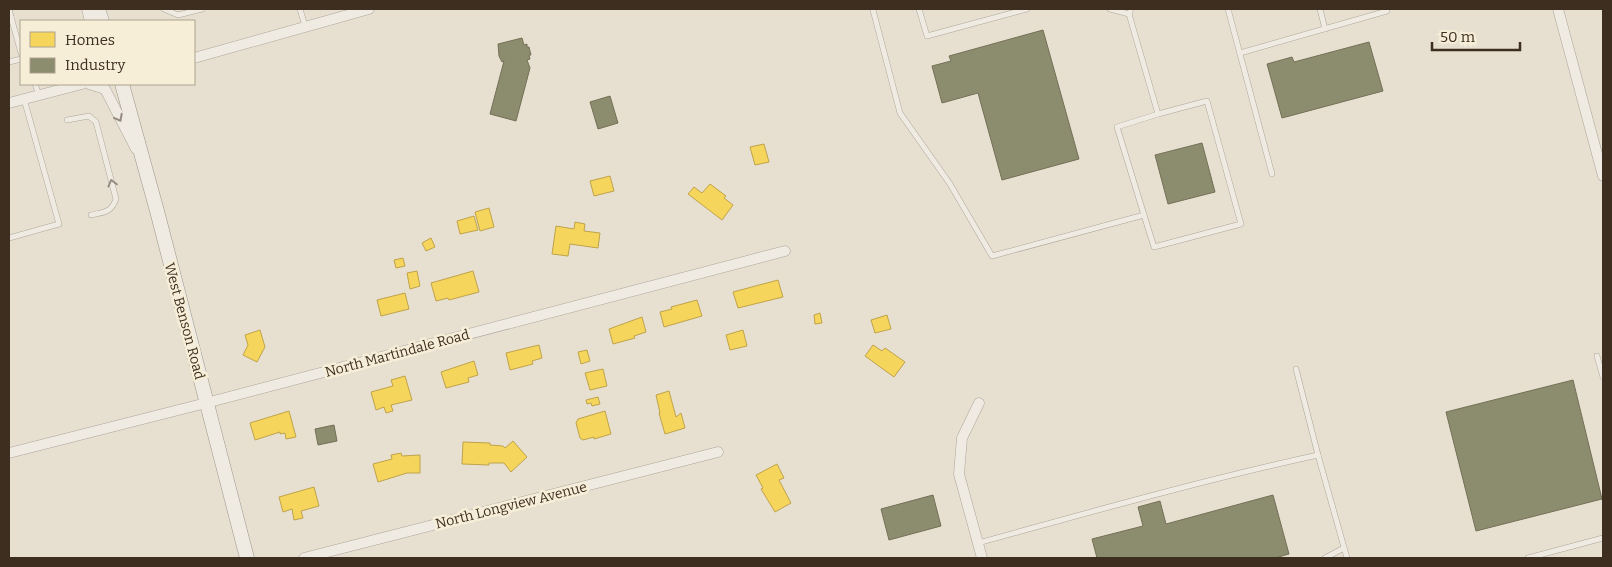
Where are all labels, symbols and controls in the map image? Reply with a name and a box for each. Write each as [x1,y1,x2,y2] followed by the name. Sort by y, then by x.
[20,20,195,85] legend
[1432,20,1520,52] scale bar
[1440,28,1476,46] text: 50 m
[65,31,115,49] text: Homes
[65,56,125,74] text: Industry
[113,112,123,121] one-way arrow
[107,179,117,187] one-way arrow
[161,261,208,381] street label: West Benson Road
[323,326,471,381] street label: North Martindale Road
[434,478,589,533] street label: North Longview Avenue

